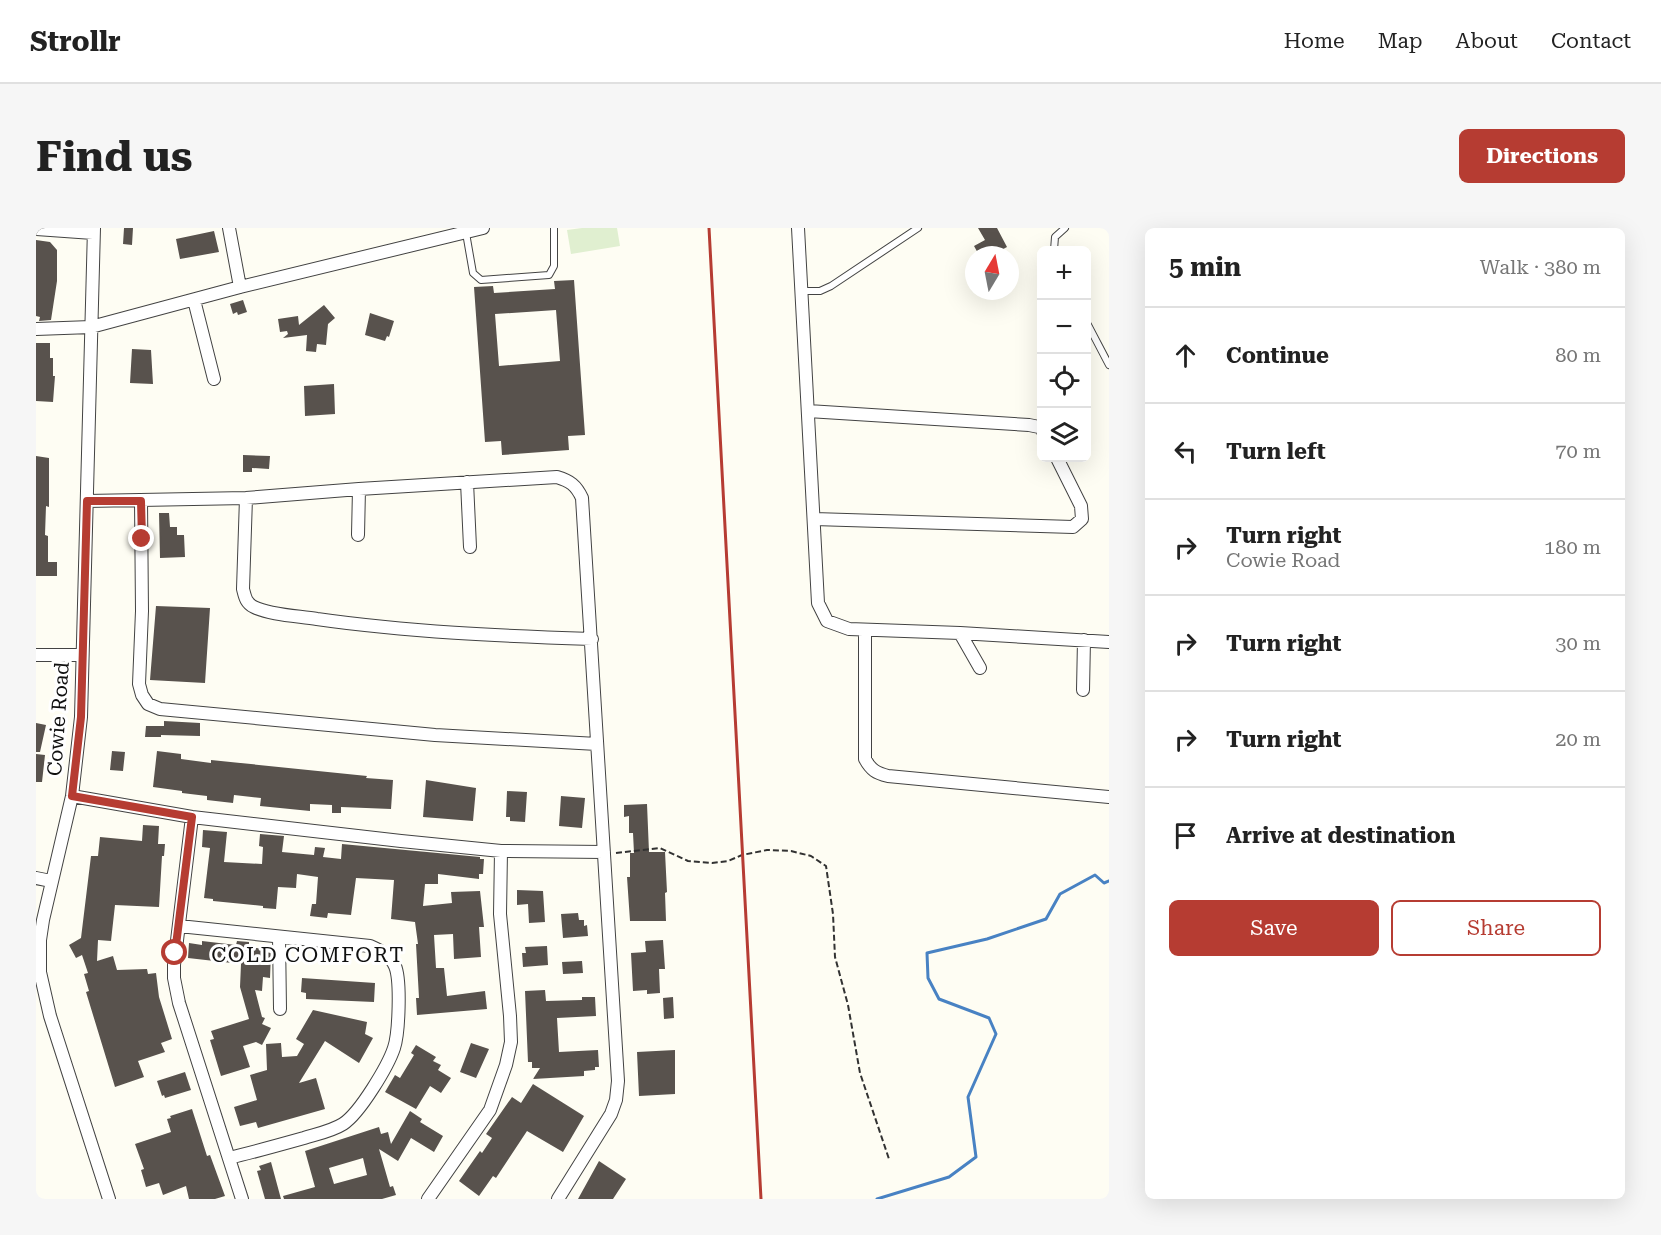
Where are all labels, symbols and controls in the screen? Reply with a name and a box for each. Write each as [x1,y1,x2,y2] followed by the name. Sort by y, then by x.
[30,25,121,58] text: Strollr
[1284,29,1345,53] text: Home
[1378,29,1423,53] text: Map
[1456,29,1518,53] text: About
[1551,29,1631,53] text: Contact
[1459,129,1625,183] button: Directions
[36,132,193,181] text: Find us
[965,246,1019,300] north arrow
[1037,246,1091,462] map controls
[1037,246,1091,300] button: +
[1169,252,1241,282] text: 5 min
[1480,255,1601,279] text: Walk · 380 m
[1037,300,1091,354] button: −
[1169,339,1202,372] icon: ahead
[1226,343,1329,368] text: Continue
[1555,343,1601,367] text: 80 m
[1037,354,1091,408] button: locate
[1037,408,1091,462] button: layers
[1169,435,1202,468] icon: left
[1226,439,1326,464] text: Turn left
[1555,439,1601,463] text: 70 m
[1226,523,1341,548] text: Turn right
[128,525,154,551] route end
[1169,531,1202,564] icon: right
[1544,535,1601,559] text: 180 m
[1226,548,1340,572] text: Cowie Road
[1169,627,1202,660] icon: right
[1226,631,1341,656] text: Turn right
[1555,631,1601,655] text: 30 m
[42,661,74,777] street label: Cowie Road
[1169,723,1202,756] icon: right
[1226,727,1341,752] text: Turn right
[1555,727,1601,751] text: 20 m
[1169,819,1202,852] icon: arrive
[1226,823,1455,848] text: Arrive at destination
[1169,900,1379,956] button: Save
[1391,900,1601,956] button: Share
[161,939,187,965] route start
[211,943,405,967] district label: COLD COMFORT

